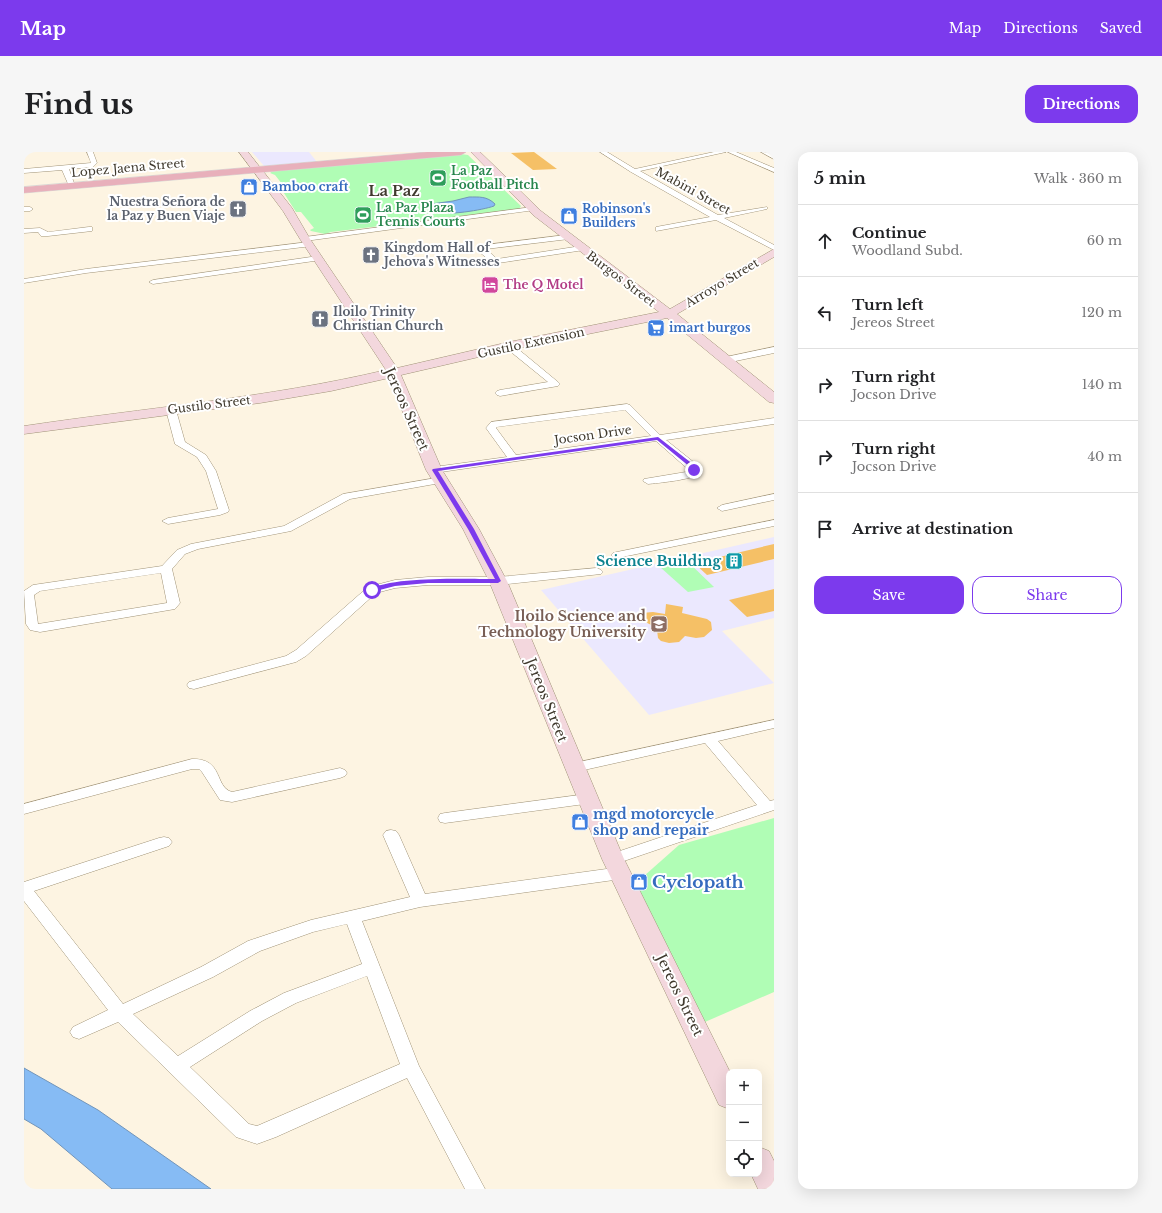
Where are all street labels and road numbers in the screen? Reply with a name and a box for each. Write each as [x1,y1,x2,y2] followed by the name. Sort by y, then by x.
[71,155,186,180] street label: Lopez Jaena Street
[653,164,734,218] street label: Mabini Street
[584,248,659,310] street label: Burgos Street
[681,255,762,311] street label: Arroyo Street
[476,324,586,361] street label: Gustilo Extension
[380,363,434,454] street label: Jereos Street
[166,392,252,417] street label: Gustilo Street
[551,422,633,448] street label: Jocson Drive
[521,653,572,745] street label: Jereos Street
[651,949,708,1040] street label: Jereos Street

